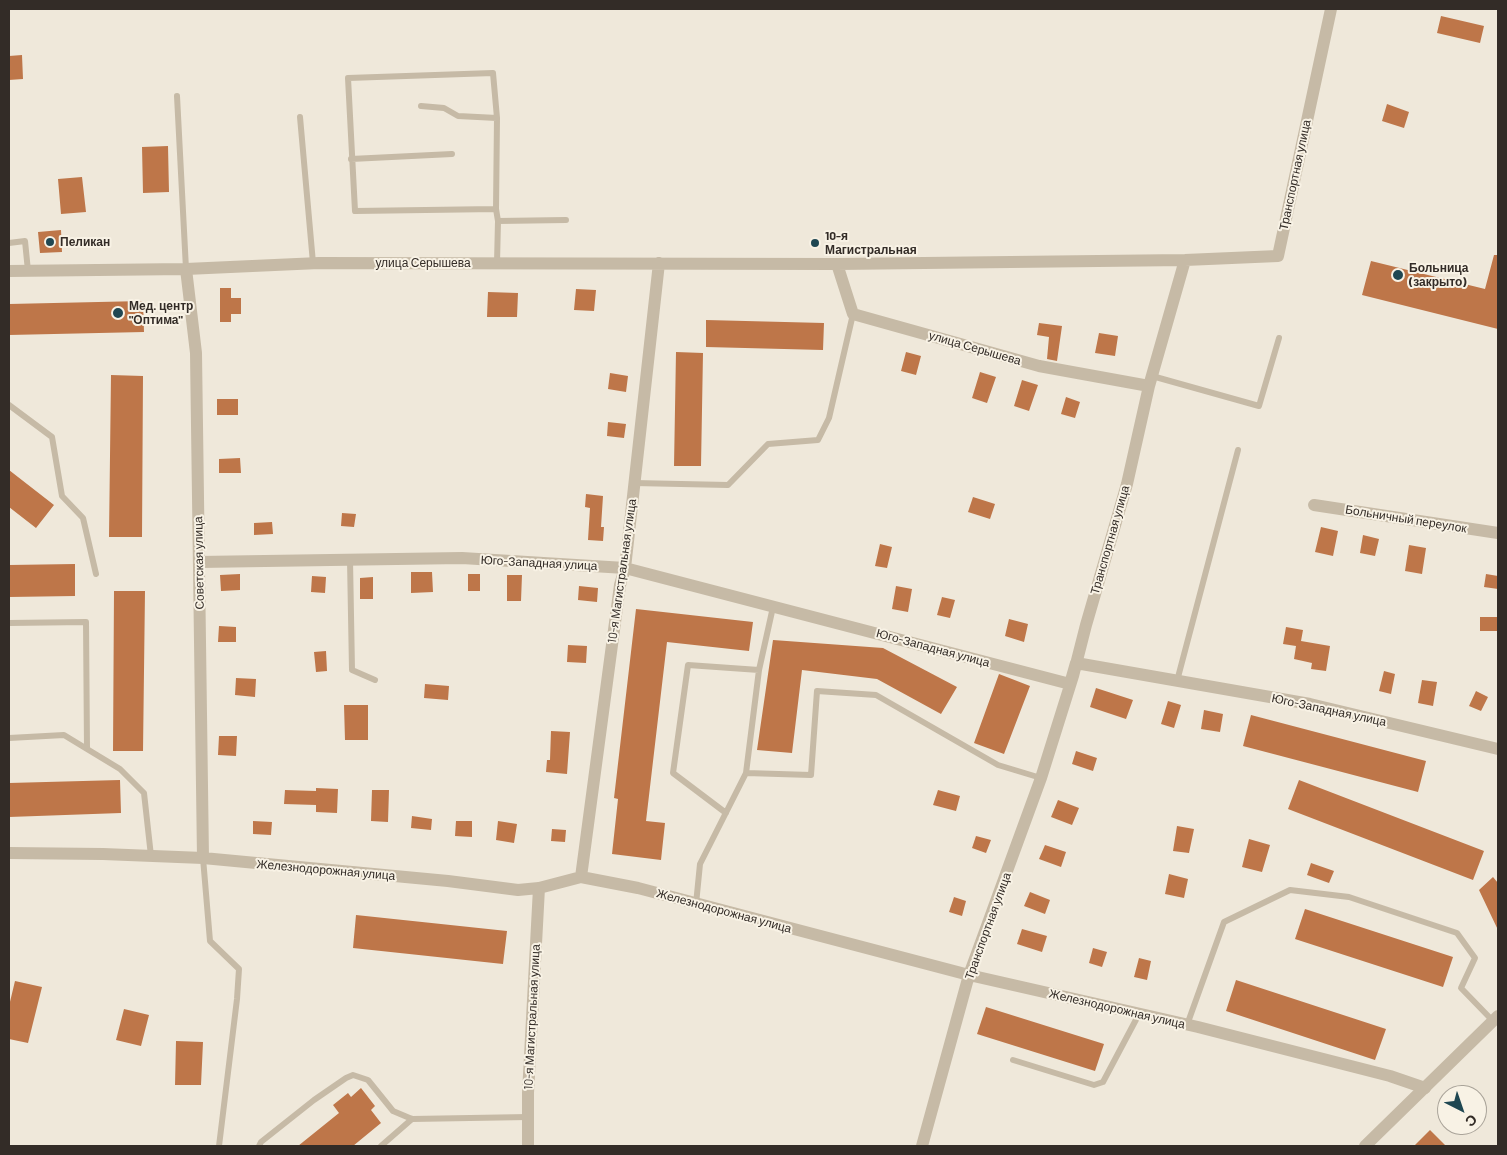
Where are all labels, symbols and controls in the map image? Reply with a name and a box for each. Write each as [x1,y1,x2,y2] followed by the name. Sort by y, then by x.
[1276,118,1314,232] street label: Транспортная улица
[825,229,917,257] place label: 10-я Магистральная
[60,235,110,249] place label: Пеликан
[44,236,56,248] marker: Пеликан
[809,237,821,249] marker: 10-я Магистральная
[375,256,471,270] street label: улица Серышева
[1409,261,1468,289] place label: Больница (закрыто)
[1391,268,1405,282] marker: Больница (закрыто)
[129,299,193,327] place label: Мед. центр "Оптима"
[111,306,125,320] marker: Мед. центр "Оптима"
[927,328,1023,368] street label: улица Серышева
[1088,484,1132,596] street label: Транспортная улица
[605,498,639,644] street label: 10-я Магистральная улица
[1344,502,1468,536] street label: Больничный переулок
[191,516,207,610] street label: Советская улица
[480,553,598,573] street label: Юго-Западная улица
[875,626,991,670] street label: Юго-Западная улица
[1270,691,1388,729] street label: Юго-Западная улица
[256,857,396,883] street label: Железнодорожная улица
[962,870,1014,982] street label: Транспортная улица
[655,886,793,936] street label: Железнодорожная улица
[521,944,543,1090] street label: 10-я Магистральная улица
[1048,986,1186,1032] street label: Железнодорожная улица
[1437,1085,1487,1135] north arrow
[1462,1111,1481,1131] text: С

